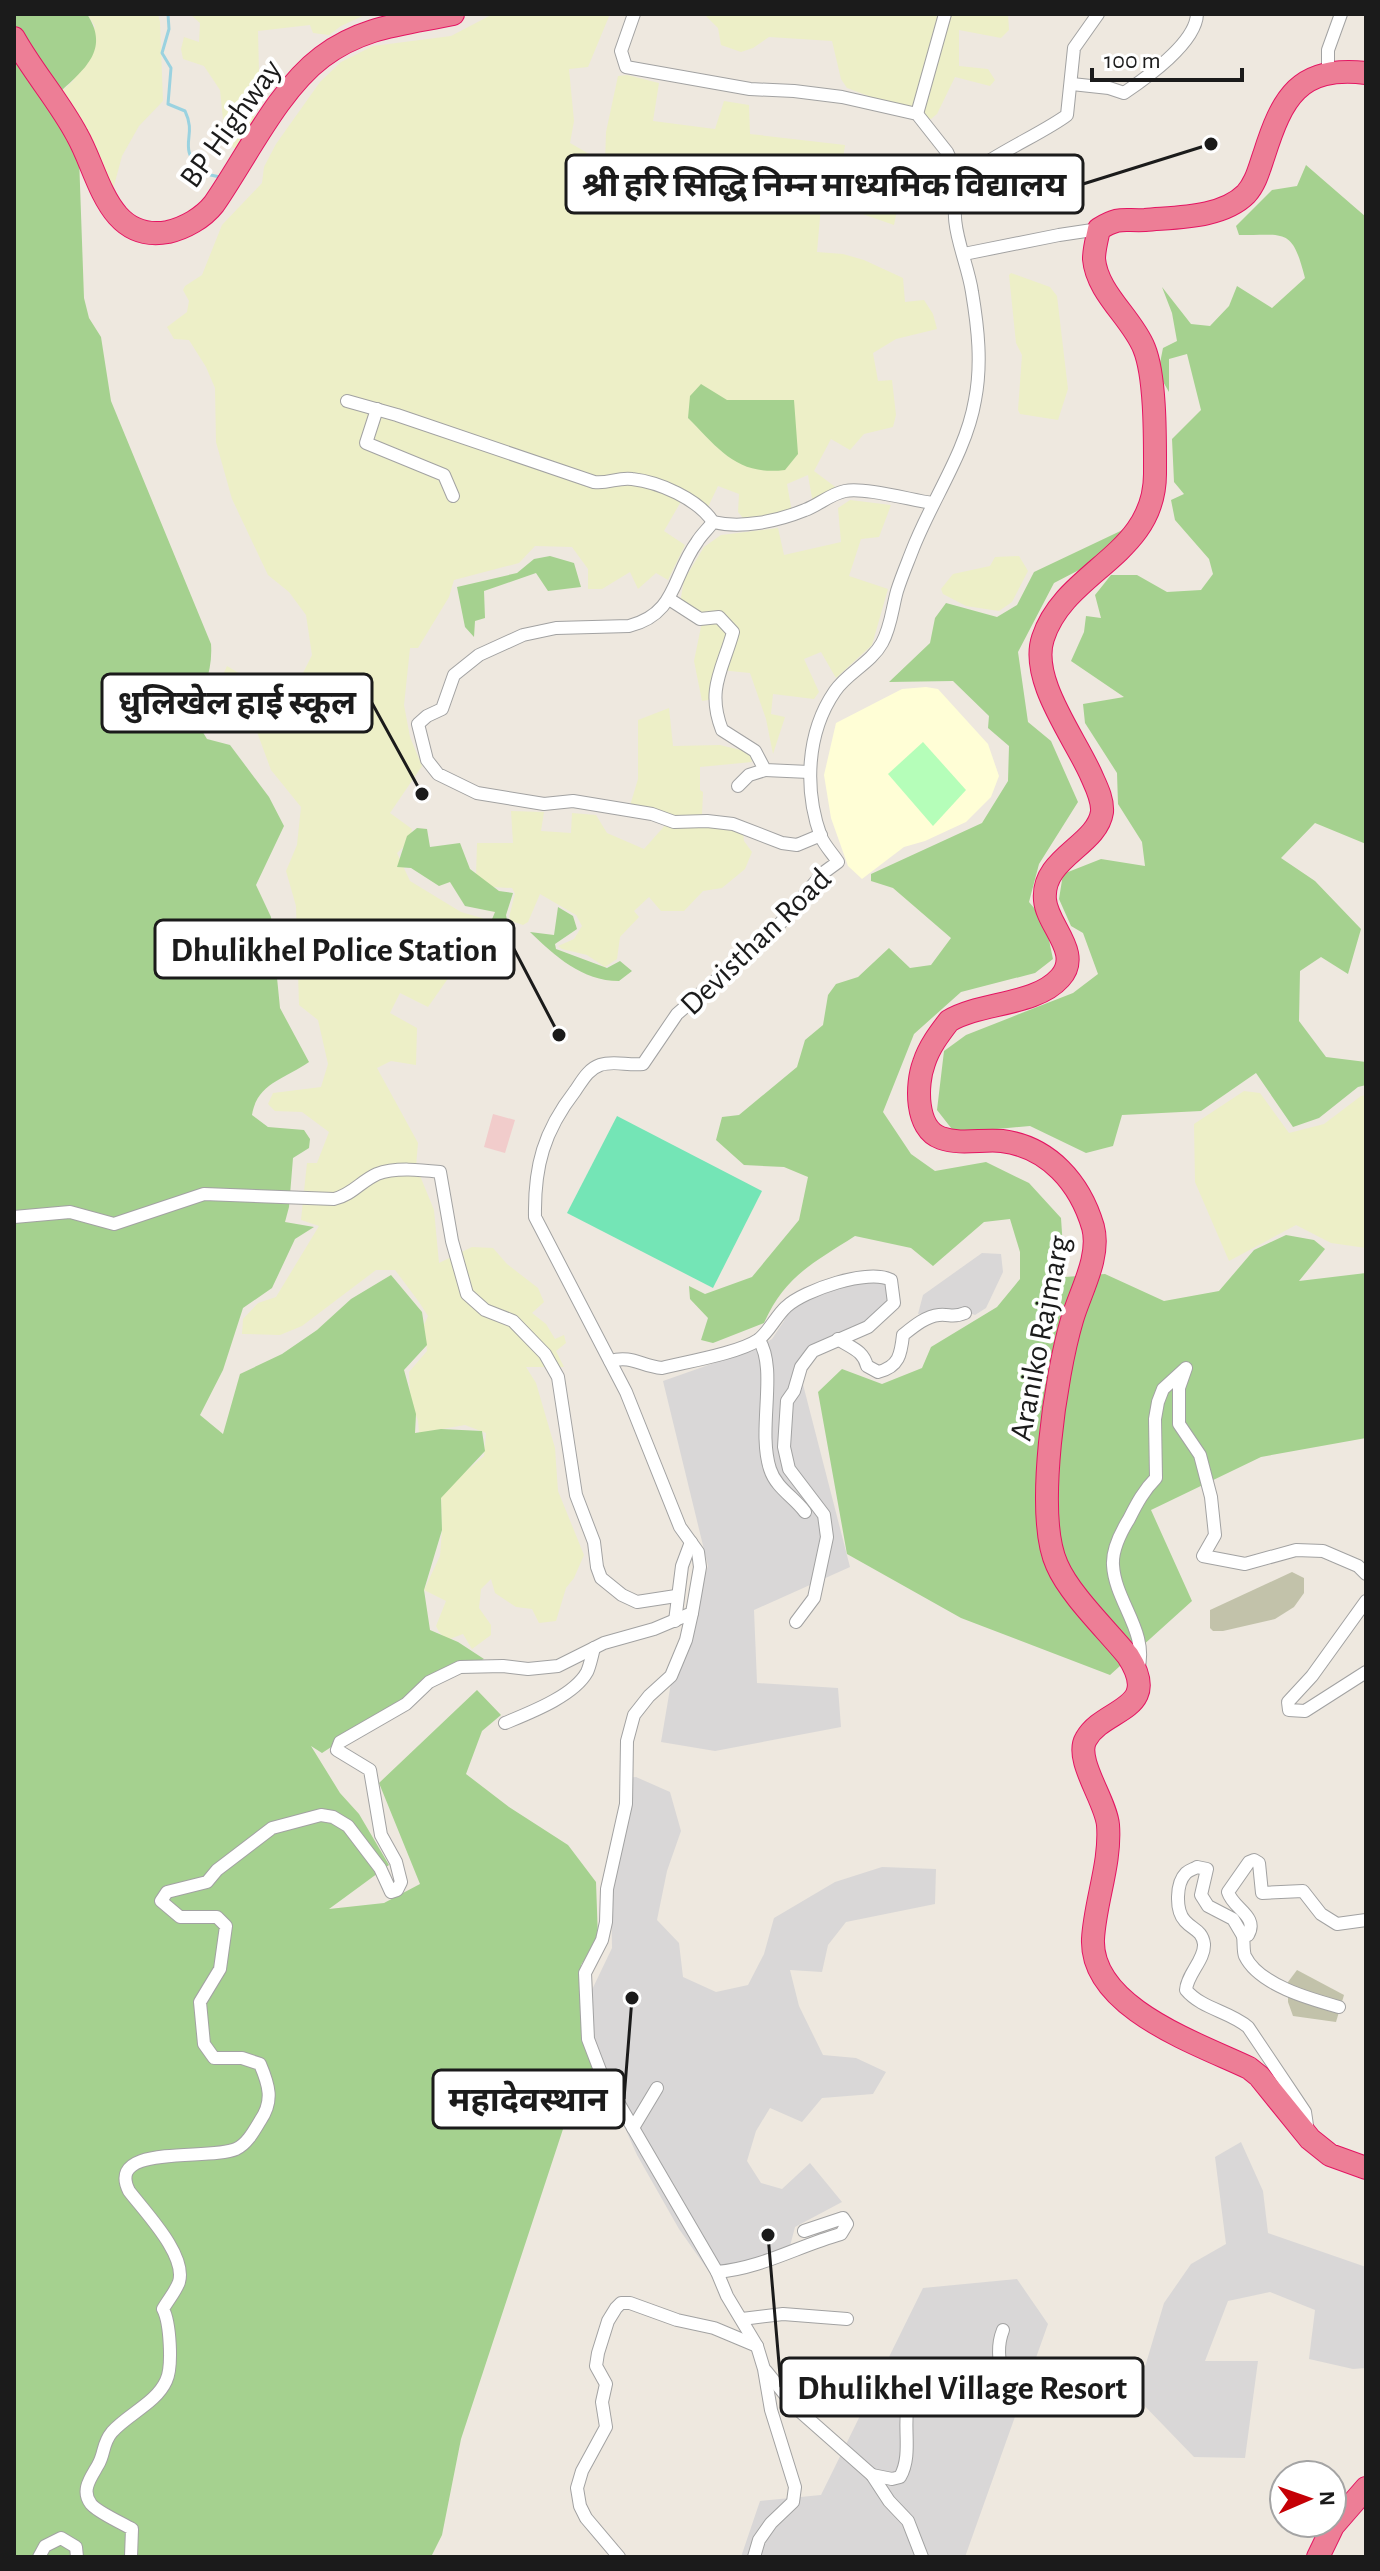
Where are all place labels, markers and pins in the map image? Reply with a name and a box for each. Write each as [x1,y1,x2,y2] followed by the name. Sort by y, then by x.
[566,155,1083,213] callout: श्री हरि सिद्धि निम्न माध्यमिक विद्यालय
[102,674,372,732] callout: धुलिखेल हाई स्कूल
[155,920,514,978] callout: Dhulikhel Police Station
[433,2070,624,2128] callout: महादेवस्थान
[781,2358,1143,2416] callout: Dhulikhel Village Resort

